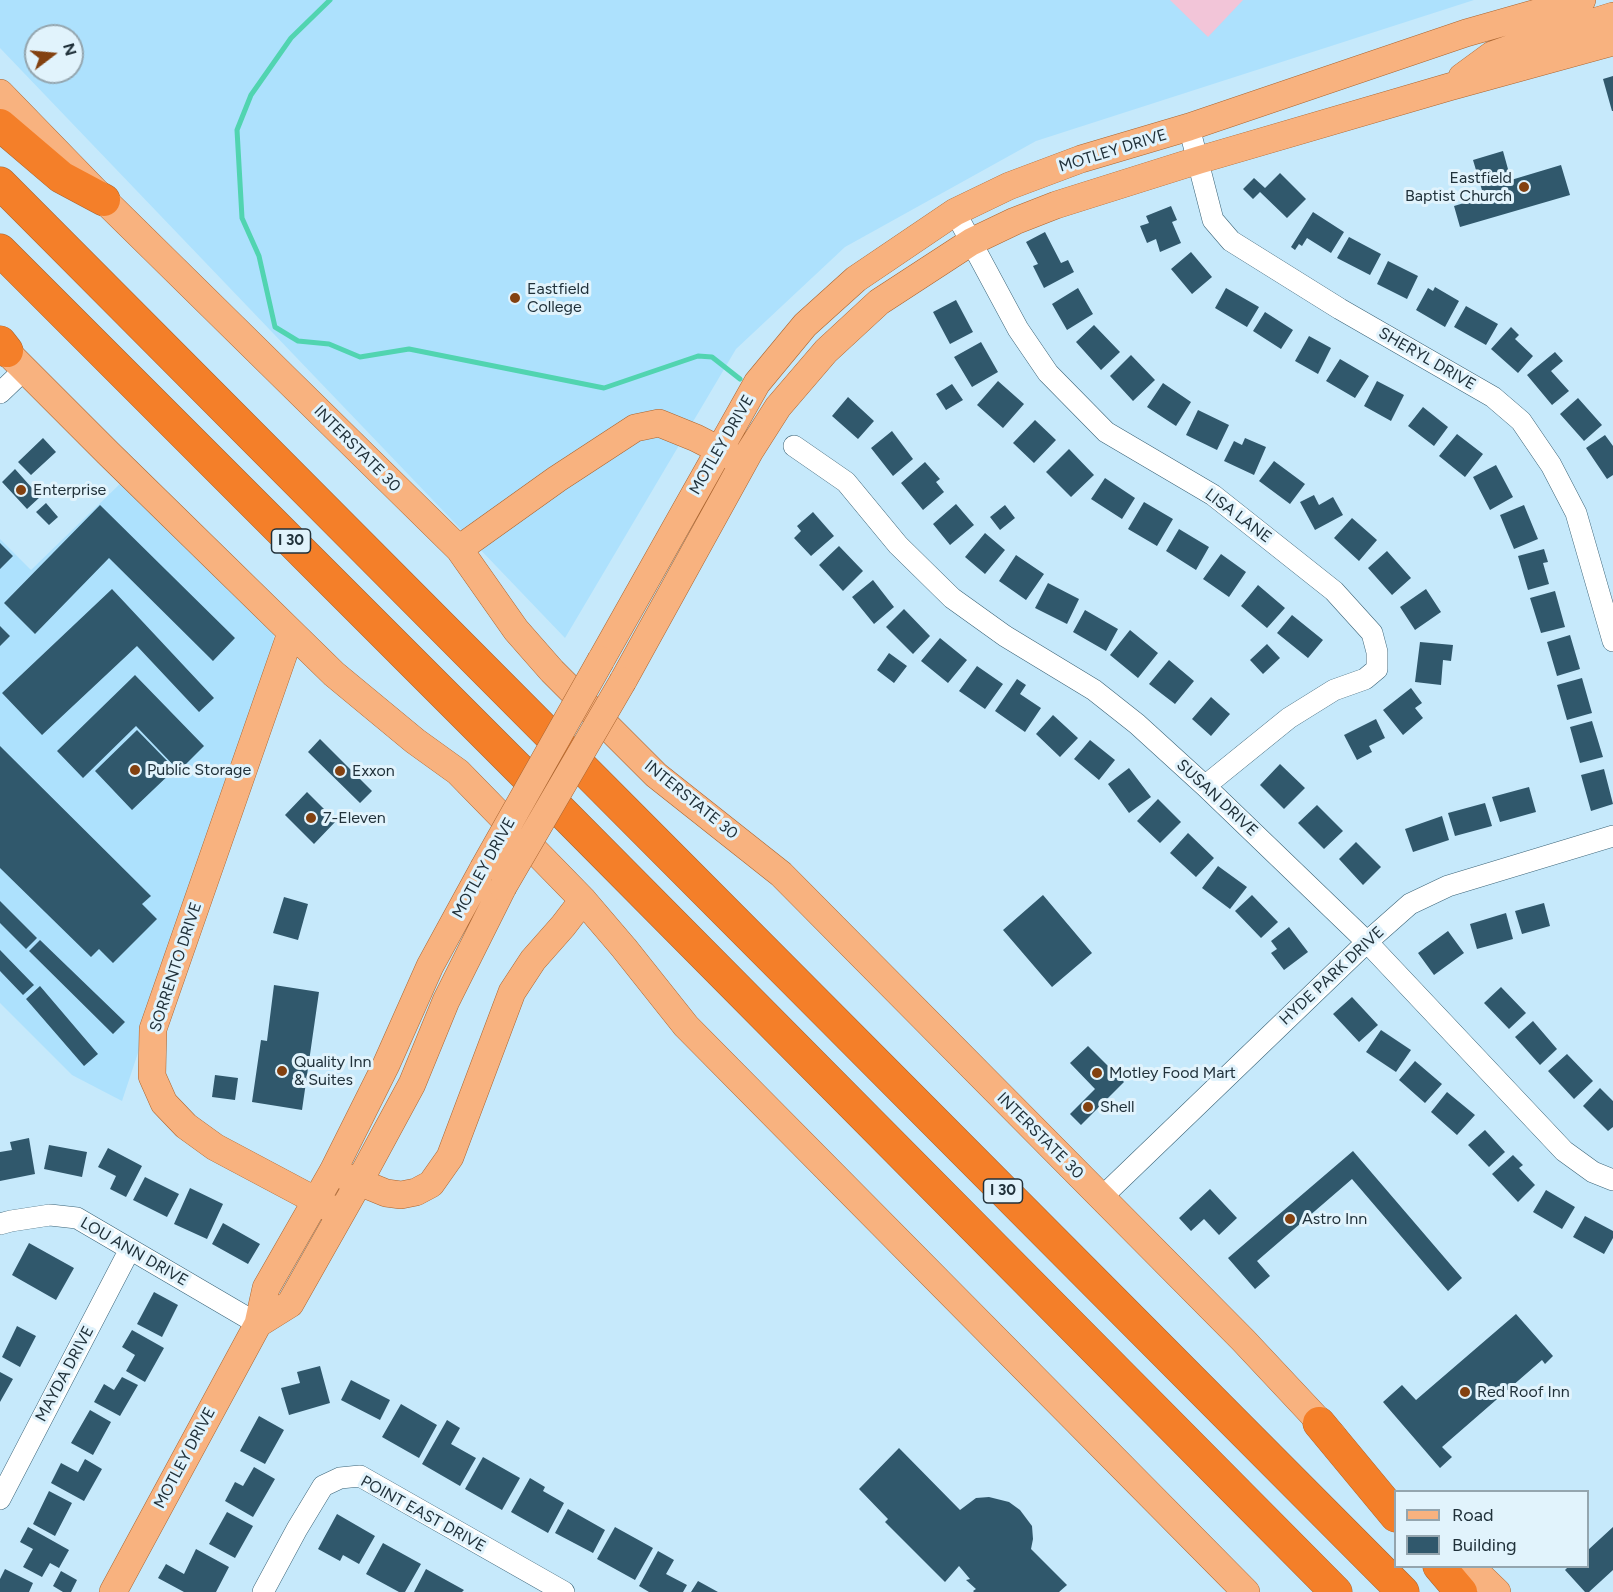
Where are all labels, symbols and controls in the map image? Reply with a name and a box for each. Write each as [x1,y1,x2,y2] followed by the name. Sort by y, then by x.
[24,24,84,84] north arrow
[59,41,81,58] text: N
[1057,125,1169,177] street label: MOTLEY DRIVE
[1405,168,1512,206] place label: Eastfield Baptist Church
[1517,180,1531,194] marker: Eastfield Baptist Church
[527,279,589,317] place label: Eastfield College
[508,291,522,305] marker: Eastfield College
[1375,323,1479,395] street label: SHERYL DRIVE
[686,392,758,498] street label: MOTLEY DRIVE
[310,402,404,496] street label: INTERSTATE 30
[33,480,106,500] place label: Enterprise
[14,483,28,497] marker: Enterprise
[1201,485,1275,547] street label: LISA LANE
[272,529,310,553] road number: I 30
[1172,755,1262,841] street label: SUSAN DRIVE
[640,757,742,843] street label: INTERSTATE 30
[147,760,251,780] place label: Public Storage
[352,761,395,781] place label: Exxon
[128,763,142,777] marker: Public Storage
[333,764,347,778] marker: Exxon
[323,808,386,828] place label: 7-Eleven
[304,811,318,825] marker: 7-Eleven
[448,814,520,922] street label: MOTLEY DRIVE
[146,900,206,1034] street label: SORRENTO DRIVE
[1276,923,1388,1029] street label: HYDE PARK DRIVE
[294,1052,371,1090] place label: Quality Inn & Suites
[1109,1063,1236,1083] place label: Motley Food Mart
[275,1064,289,1078] marker: Quality Inn & Suites
[1090,1066,1104,1080] marker: Motley Food Mart
[993,1089,1087,1183] street label: INTERSTATE 30
[1100,1097,1135,1117] place label: Shell
[1081,1100,1095,1114] marker: Shell
[984,1179,1022,1203] road number: I 30
[1302,1209,1367,1229] place label: Astro Inn
[1283,1212,1297,1226] marker: Astro Inn
[77,1213,191,1291] street label: LOU ANN DRIVE
[32,1323,98,1425] street label: MAYDA DRIVE
[1477,1382,1570,1402] place label: Red Roof Inn
[1458,1385,1472,1399] marker: Red Roof Inn
[150,1404,220,1512] street label: MOTLEY DRIVE
[357,1472,489,1556] street label: POINT EAST DRIVE
[1394,1490,1589,1568] legend
[1452,1504,1493,1526] text: Road
[1452,1534,1517,1556] text: Building

